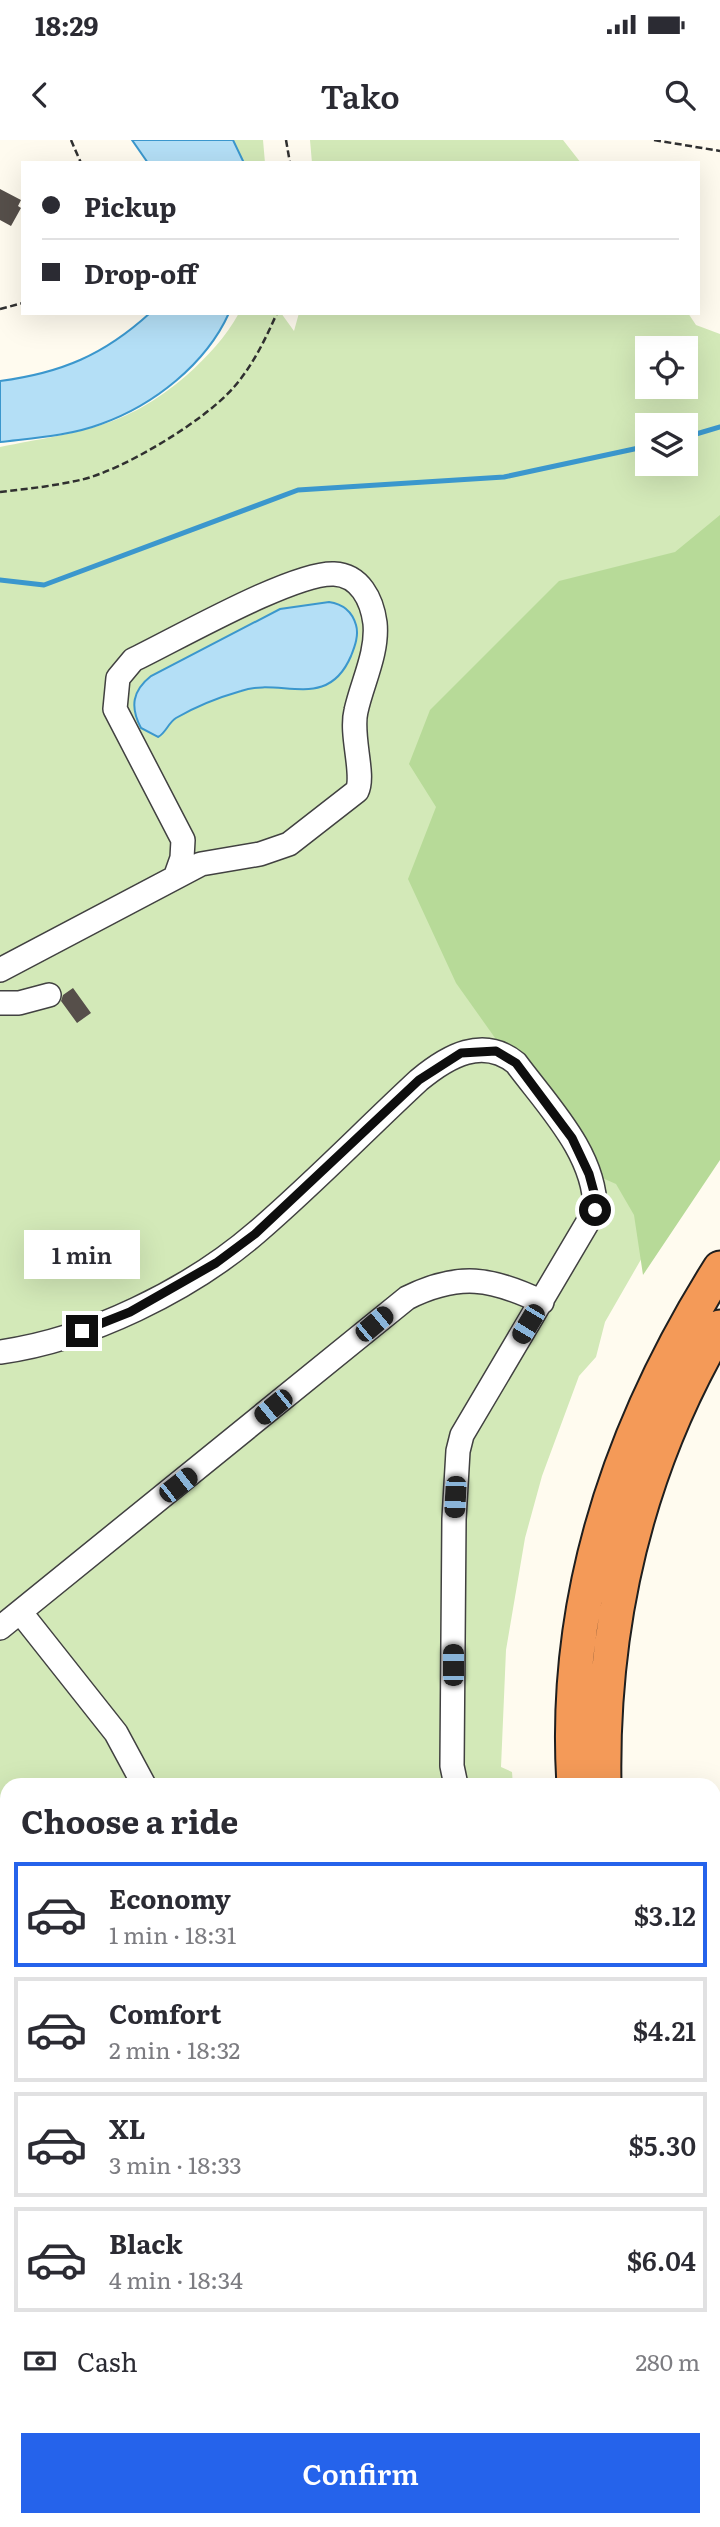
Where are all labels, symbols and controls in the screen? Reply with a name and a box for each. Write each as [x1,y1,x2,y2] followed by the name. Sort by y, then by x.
[35,5,98,44] text: 18:29
[320,71,400,119] text: Tako
[21,76,59,114] icon: back
[661,76,699,114] icon: search
[84,186,176,225] text: Pickup
[84,253,197,292] text: Drop-off
[635,336,698,476] map controls
[635,336,698,399] button: locate
[635,413,698,476] button: layers
[579,1194,611,1226] route start
[24,1230,140,1278] callout: 1 min
[52,1237,112,1271] text: 1 min
[509,1301,548,1347] car
[352,1302,397,1346] car
[66,1315,98,1347] route end
[251,1386,296,1428] car
[155,1464,202,1506] car
[444,1475,467,1519] car
[443,1644,464,1686] car
[21,1796,238,1844] text: Choose a ride
[109,1878,231,1917] text: Economy
[25,1883,88,1946] icon: car
[634,1895,696,1934] text: $3.12
[109,1917,236,1951] text: 1 min · 18:31
[109,1993,221,2032] text: Comfort
[25,1998,88,2061] icon: car
[633,2010,696,2049] text: $4.21
[109,2032,240,2066] text: 2 min · 18:32
[109,2108,146,2147] text: XL
[25,2113,88,2176] icon: car
[629,2125,696,2164] text: $5.30
[109,2147,242,2181] text: 3 min · 18:33
[109,2223,183,2262] text: Black
[25,2228,88,2291] icon: car
[627,2240,696,2279] text: $6.04
[109,2262,243,2296] text: 4 min · 18:34
[77,2341,138,2380] text: Cash
[21,2342,59,2380] icon: cash
[635,2344,700,2378] text: 280 m
[21,2433,700,2513] button: Confirm

